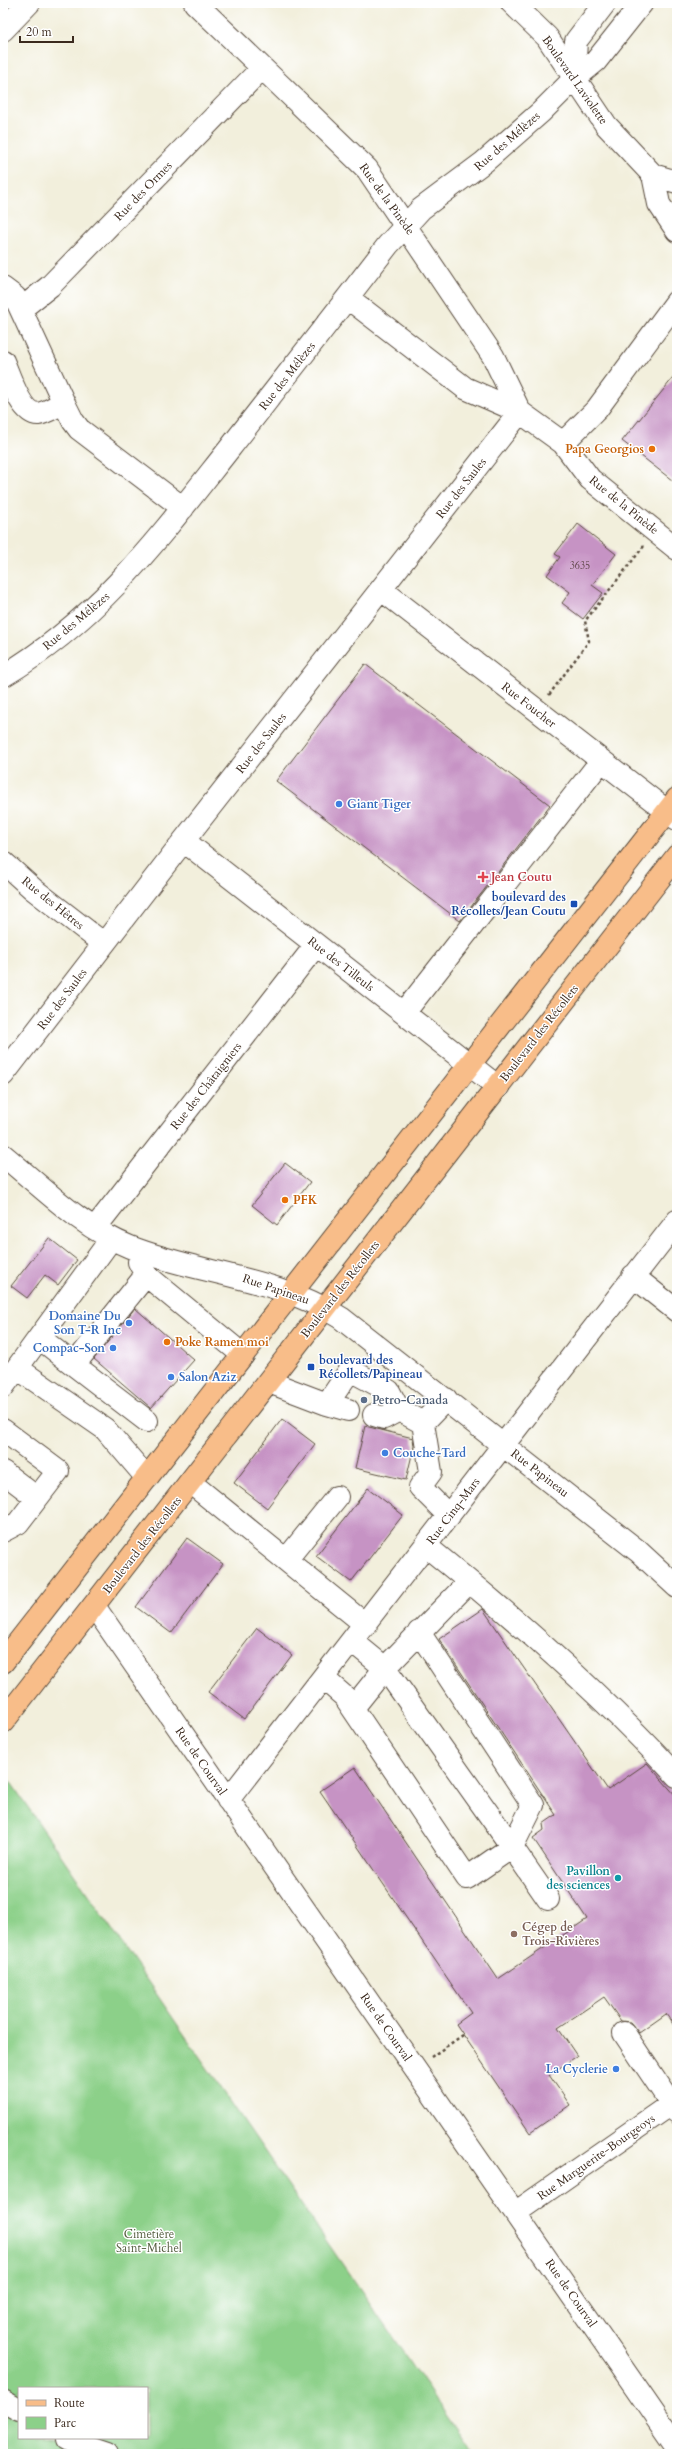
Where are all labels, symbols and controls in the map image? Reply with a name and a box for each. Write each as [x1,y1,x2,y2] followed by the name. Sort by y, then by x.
[20,18,73,44] scale bar
[26,24,53,40] text: 20 m
[538,32,612,128] street label: Boulevard Laviolette
[471,108,543,174] street label: Rue des Mélèzes
[110,158,176,224] street label: Rue des Ormes
[356,160,418,238] street label: Rue de la Pinède
[255,338,319,414] street label: Rue des Mélèzes
[565,441,644,457] place label: Papa Georgios
[647,444,657,454] marker: Papa Georgios
[432,454,490,522] street label: Rue des Saules
[586,472,662,538] street label: Rue de la Pinède
[570,559,590,573] house number: 3635
[39,588,113,654] street label: Rue des Mélèzes
[498,679,560,732] street label: Rue Foucher
[232,709,290,777] street label: Rue des Saules
[347,796,411,812] place label: Giant Tiger
[334,799,344,809] marker: Giant Tiger
[489,869,552,885] place label: Jean Coutu
[478,872,488,882] marker: Jean Coutu
[19,873,87,933] street label: Rue des Hêtres
[451,889,566,919] place label: boulevard des Récollets/Jean Coutu
[569,899,579,909] marker: boulevard des Récollets/Jean Coutu
[305,933,377,995] street label: Rue des Tilleuls
[34,965,90,1033] street label: Rue des Saules
[496,981,582,1085] street label: Boulevard des Récollets
[167,1039,245,1133] street label: Rue des Châtaigniers
[293,1192,318,1208] place label: PFK
[280,1195,290,1205] marker: PFK
[297,1237,383,1341] street label: Boulevard des Récollets
[240,1270,312,1308] street label: Rue Papineau
[49,1308,121,1338] place label: Domaine Du Son T-R Inc
[124,1318,134,1328] marker: Domaine Du Son T-R Inc
[175,1334,269,1350] place label: Poke Ramen moi
[162,1337,172,1347] marker: Poke Ramen moi
[33,1340,105,1356] place label: Compac-Son
[108,1343,118,1353] marker: Compac-Son
[319,1352,423,1382] place label: boulevard des Récollets/Papineau
[306,1362,316,1372] marker: boulevard des Récollets/Papineau
[179,1369,236,1385] place label: Salon Aziz
[166,1372,176,1382] marker: Salon Aziz
[372,1392,448,1408] place label: Petro-Canada
[359,1395,369,1405] marker: Petro-Canada
[393,1445,466,1461] place label: Couche-Tard
[508,1445,573,1501] street label: Rue Papineau
[380,1448,390,1458] marker: Couche-Tard
[423,1474,483,1548] street label: Rue Cinq-Mars
[99,1493,185,1597] street label: Boulevard des Récollets
[172,1724,230,1798] street label: Rue de Courval
[546,1863,610,1893] place label: Pavillon des sciences
[613,1873,623,1883] marker: Pavillon des sciences
[522,1919,599,1949] place label: Cégep de Trois-Rivières
[509,1929,519,1939] marker: Cégep de Trois-Rivières
[357,1990,415,2064] street label: Rue de Courval
[546,2061,608,2077] place label: La Cyclerie
[611,2064,621,2074] marker: La Cyclerie
[534,2110,658,2204] street label: Rue Marguerite-Bourgeoys
[116,2226,182,2256] park label: Cimetière Saint-Michel
[542,2256,600,2330] street label: Rue de Courval
[18,2387,148,2439] legend
[54,2395,85,2411] text: Route
[54,2415,77,2431] text: Parc

